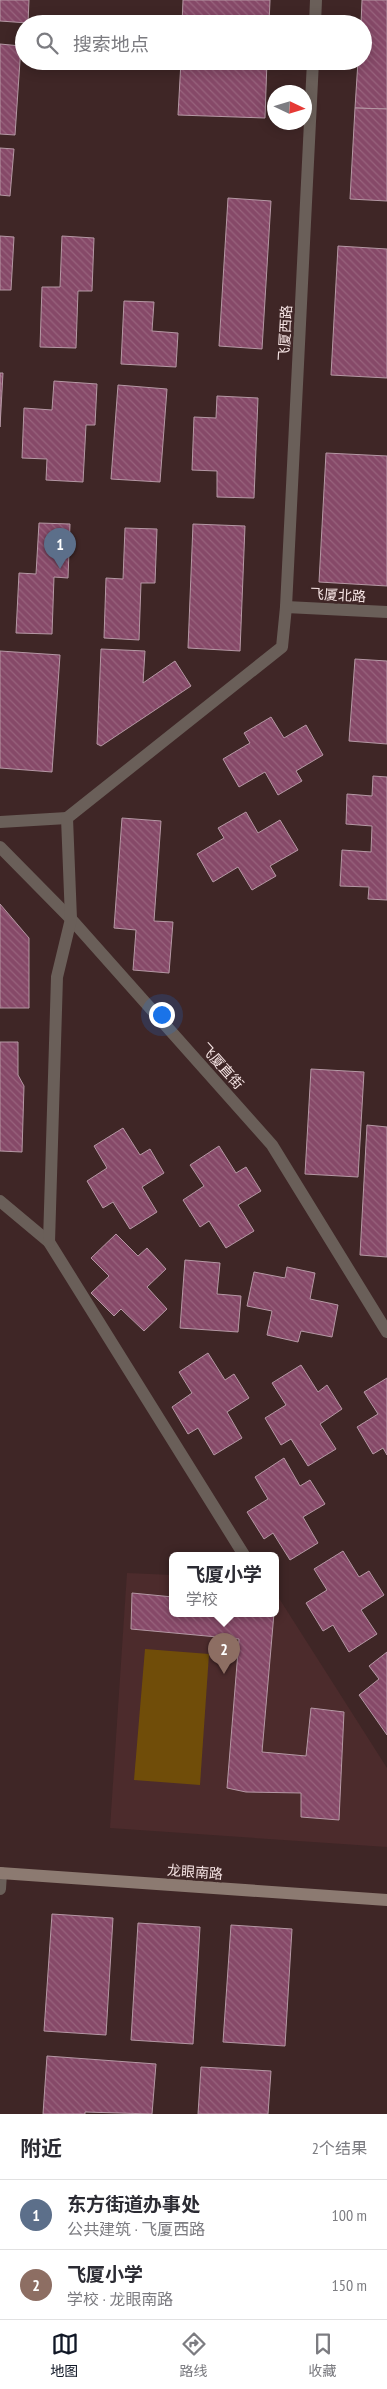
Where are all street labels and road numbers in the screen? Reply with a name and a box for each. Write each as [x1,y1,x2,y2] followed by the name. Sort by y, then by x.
[275,305,295,361] street label: 飞厦西路
[310,585,366,605] street label: 飞厦北路
[197,1039,247,1093] street label: 飞厦直街
[166,1861,224,1883] street label: 龙眼南路

